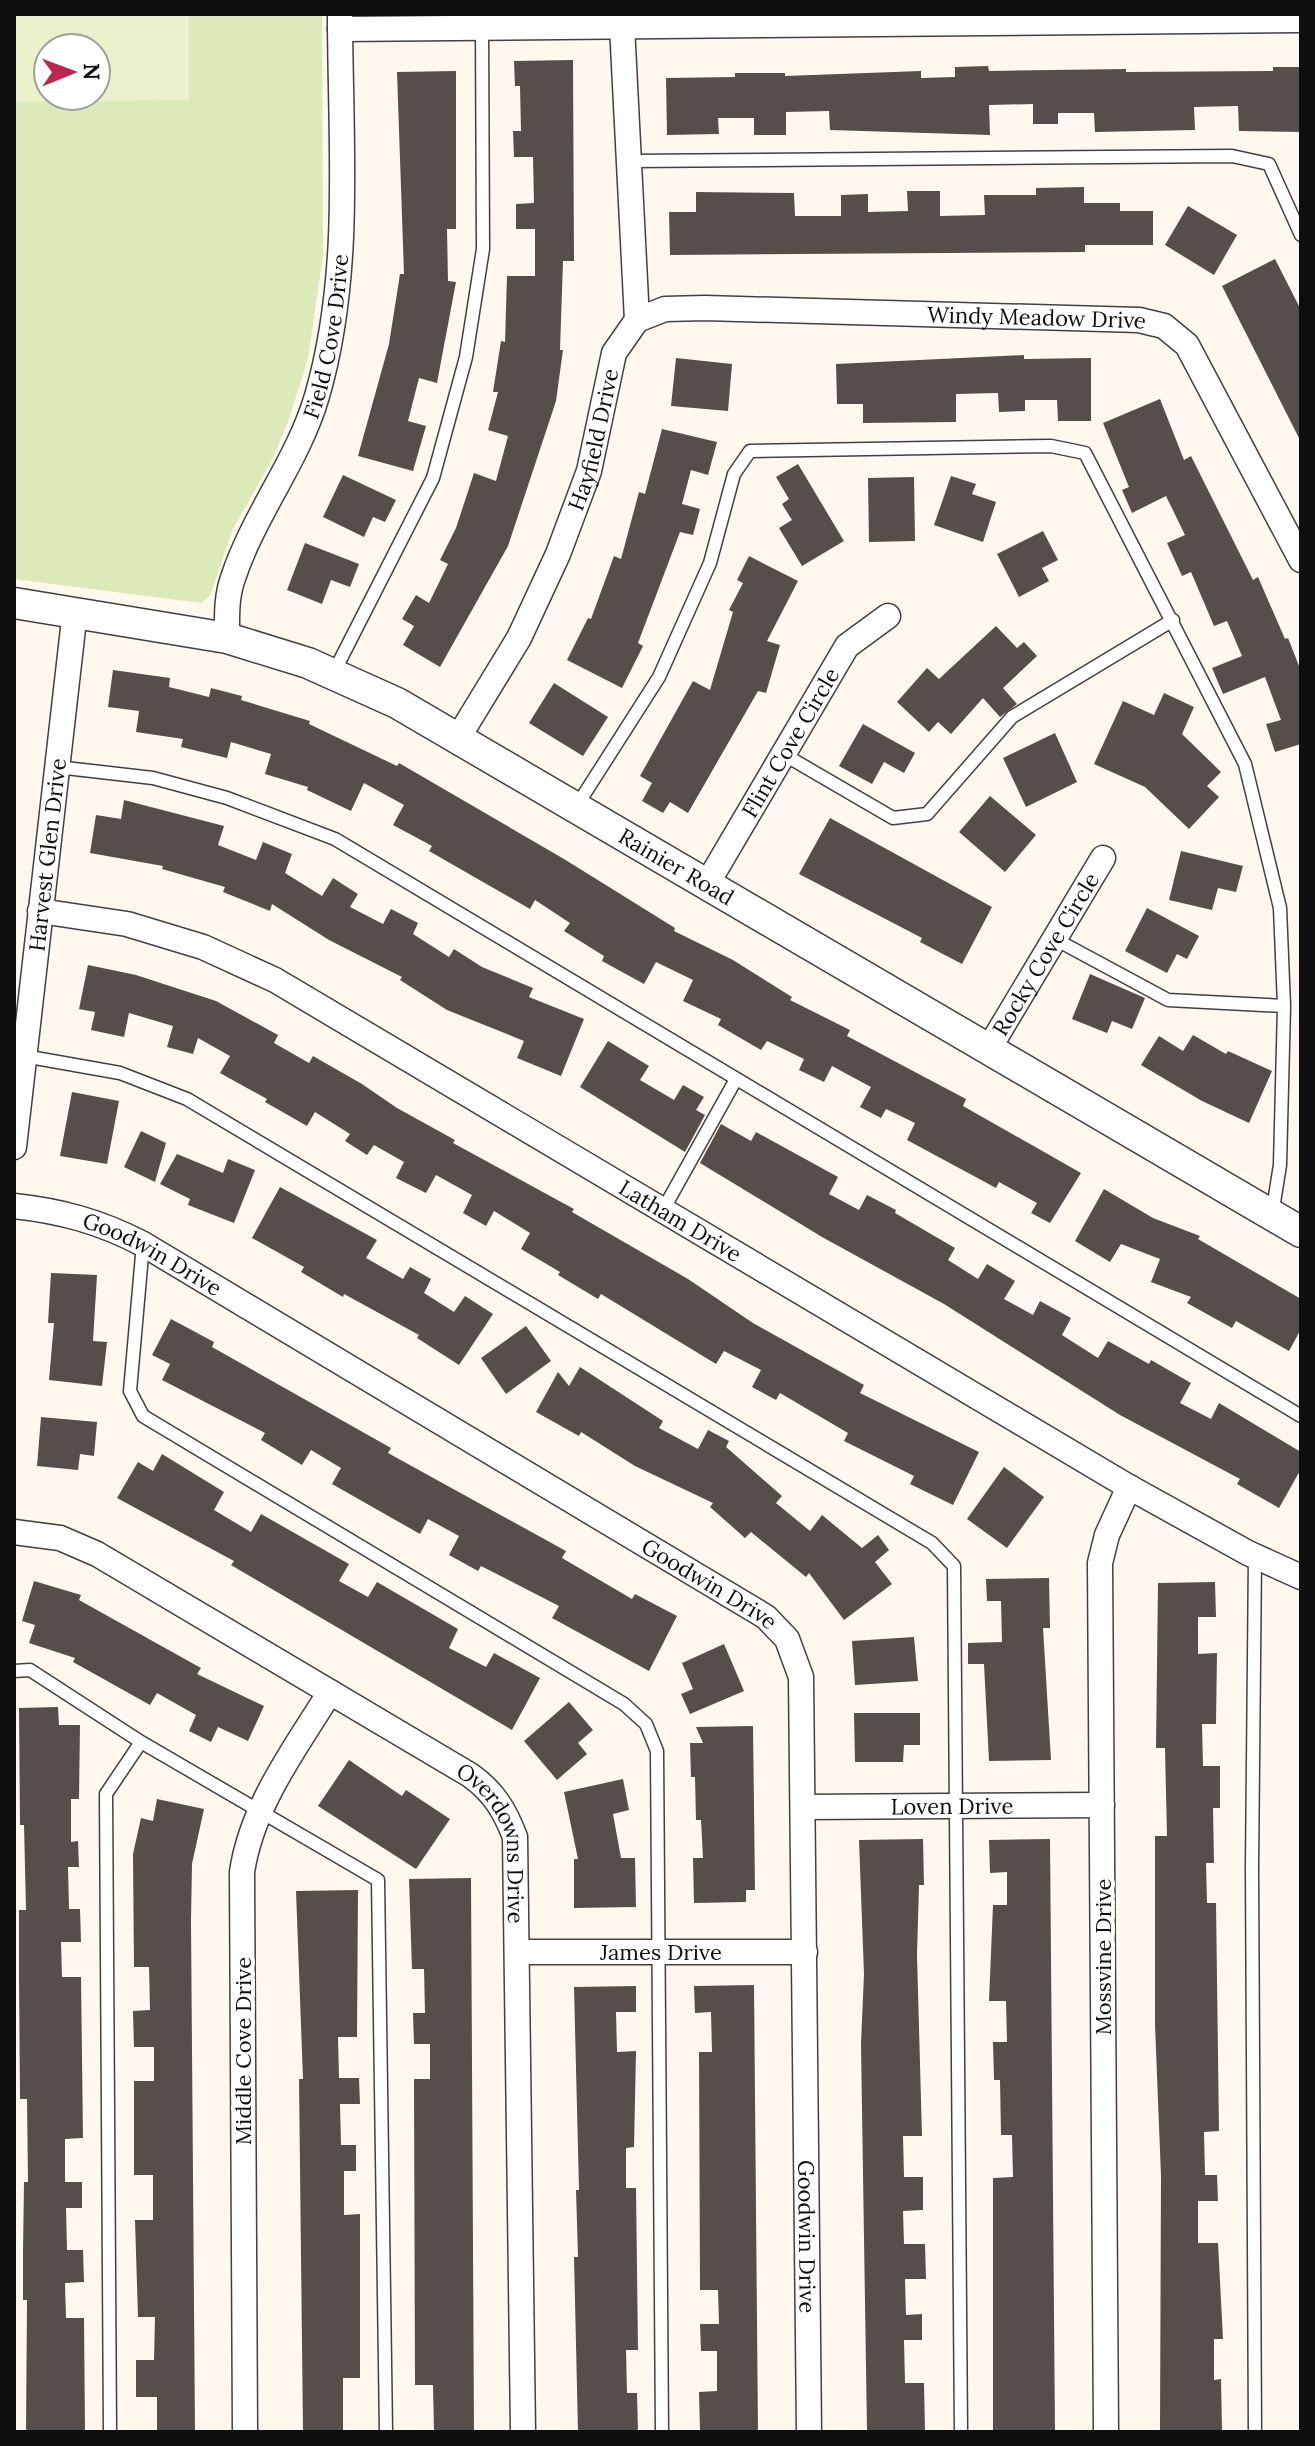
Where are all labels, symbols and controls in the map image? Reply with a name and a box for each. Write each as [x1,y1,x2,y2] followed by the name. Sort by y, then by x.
[32,32,112,112] north arrow
[78,63,106,80] text: N
[297,253,354,422] street label: Field Cove Drive
[927,300,1149,335] street label: Windy Meadow Drive
[562,366,624,514] street label: Hayfield Drive
[735,663,845,823] street label: Flint Cove Circle
[22,757,72,953] street label: Harvest Glen Drive
[614,822,739,911] street label: Rainier Road
[986,867,1105,1040] street label: Rocky Cove Circle
[614,1173,747,1268] street label: Latham Drive
[79,1206,227,1302] street label: Goodwin Drive
[637,1532,784,1635] street label: Goodwin Drive
[452,1756,530,1924] street label: Overdowns Drive
[891,1792,1013,1820] street label: Loven Drive
[1089,1879,1117,2035] street label: Mossvine Drive
[599,1938,722,1966] street label: James Drive
[229,1957,257,2145] street label: Middle Cove Drive
[792,2160,822,2314] street label: Goodwin Drive

